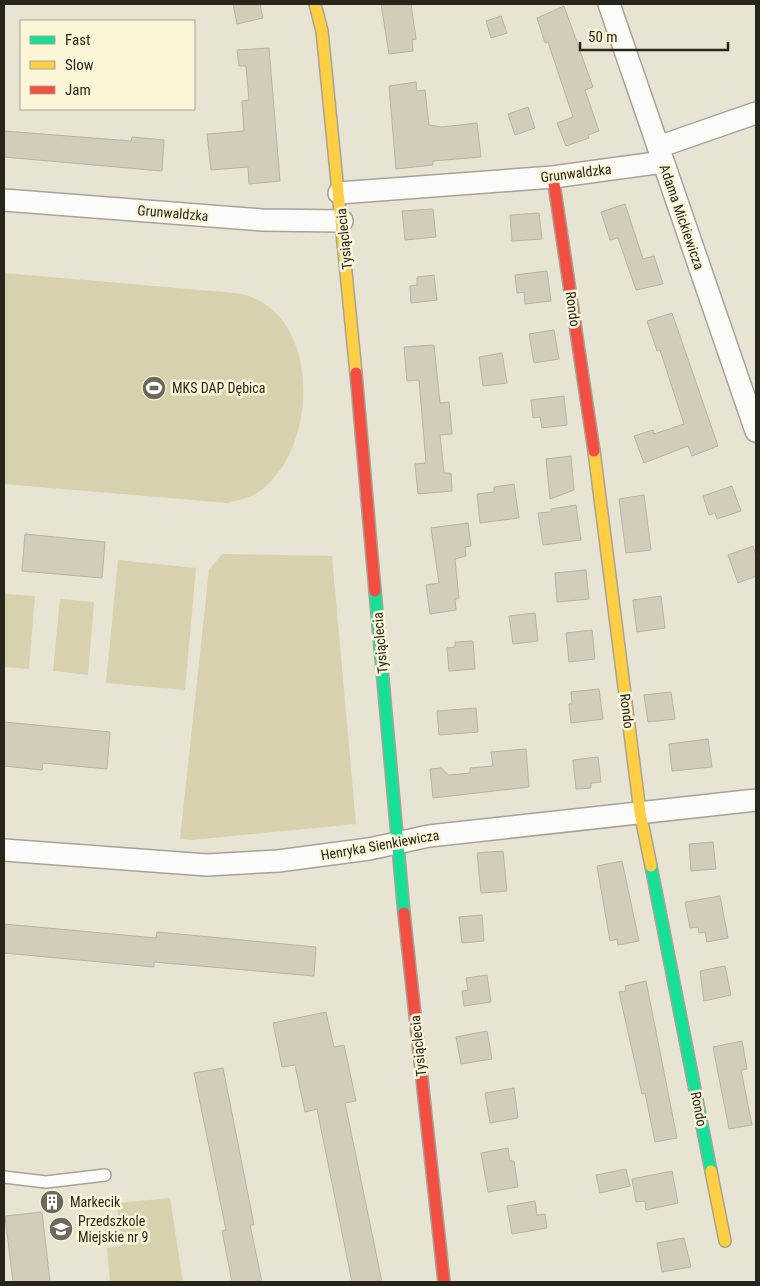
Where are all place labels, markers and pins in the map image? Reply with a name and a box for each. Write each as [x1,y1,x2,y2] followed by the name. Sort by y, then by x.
[141,375,167,401] sports icon: MKS DAP Dębica
[172,380,265,396] place label: MKS DAP Dębica
[39,1189,65,1215] building icon: Markecik
[70,1194,121,1210] place label: Markecik
[78,1213,148,1245] place label: Przedszkole Miejskie nr 9
[48,1216,74,1242] school or university icon: Przedszkole Miejskie nr 9

